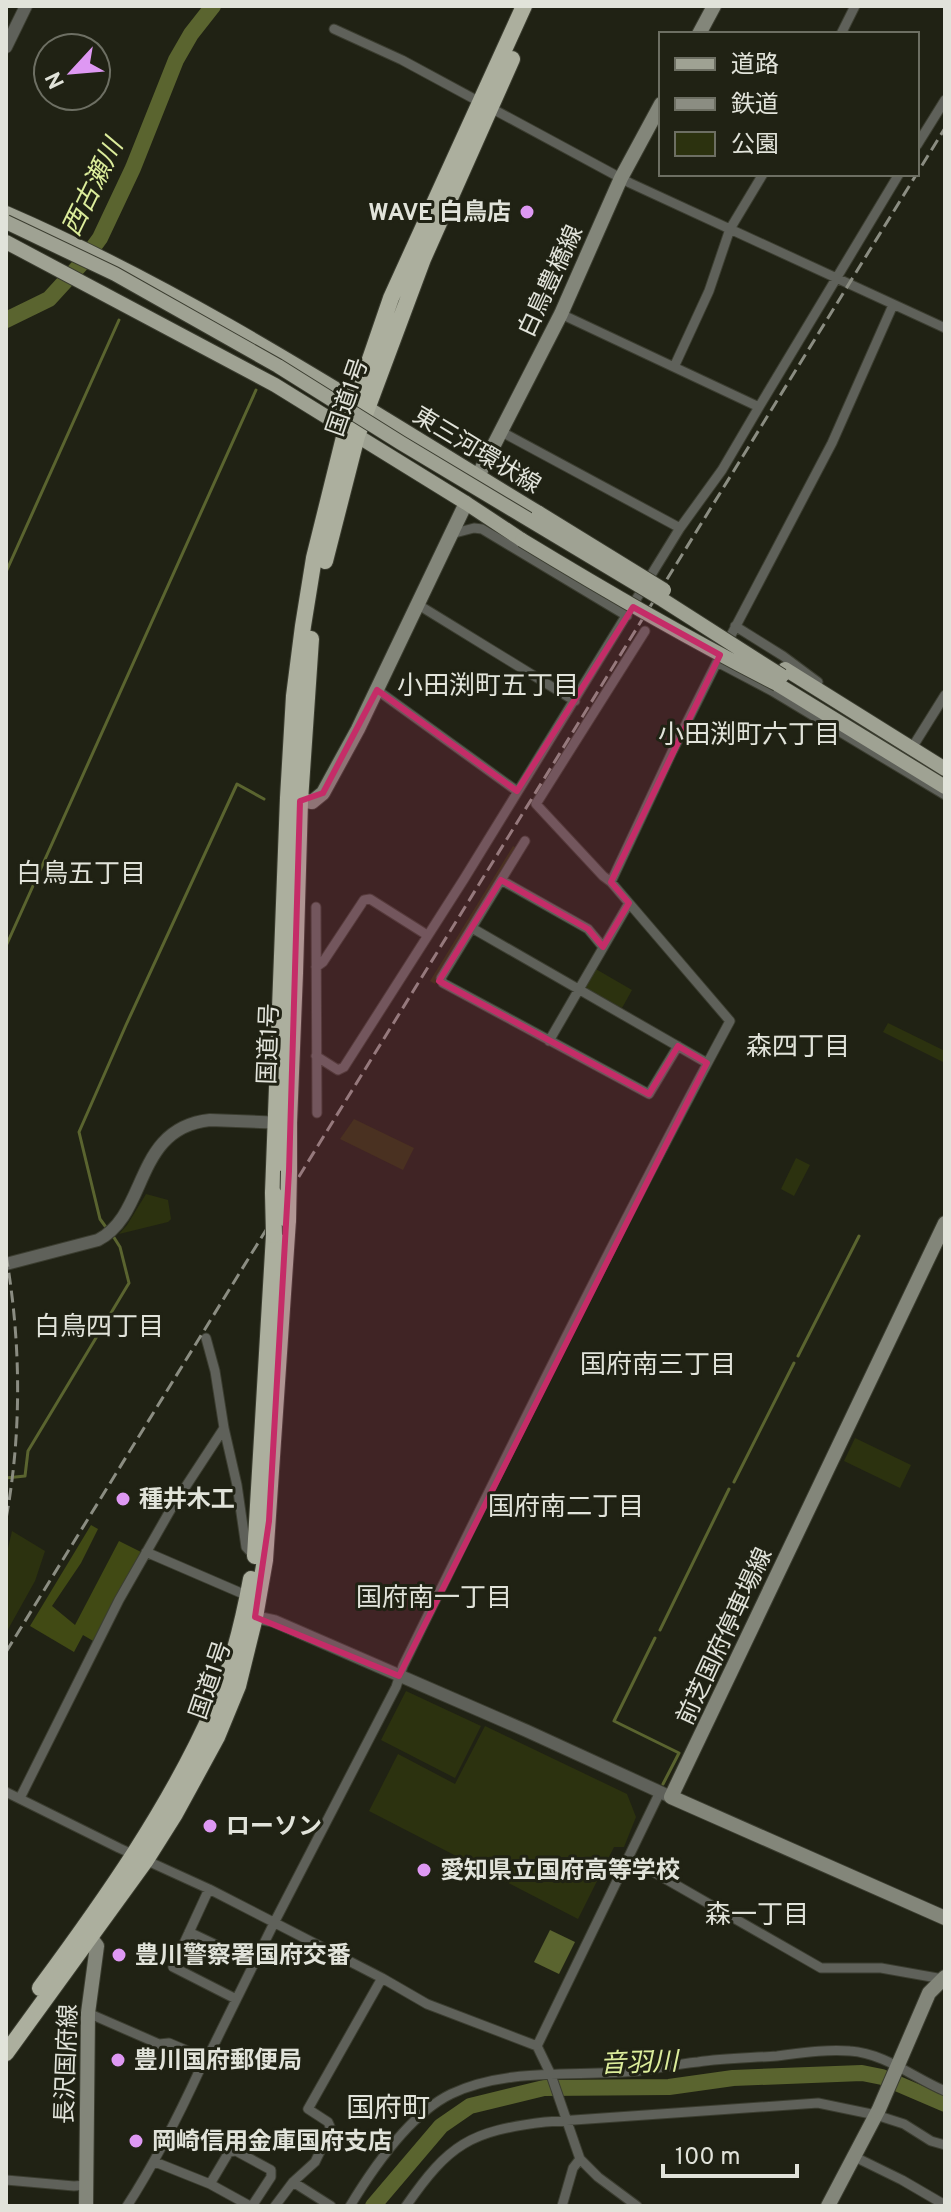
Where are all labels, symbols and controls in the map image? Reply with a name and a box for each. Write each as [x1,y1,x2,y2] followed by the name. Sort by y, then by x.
[32,32,112,112] north arrow
[659,32,919,176] legend
[731,51,779,81] text: 道路
[41,67,72,93] text: N
[731,91,779,121] text: 鉄道
[57,131,133,242] water label: 西古瀬川
[731,131,779,161] text: 公園
[368,199,511,229] place label: WAVE 白鳥店
[518,203,536,221] marker: WAVE 白鳥店
[513,221,591,343] street label: 白鳥豊橋線
[322,354,376,441] street label: 国道1号
[407,402,545,502] street label: 東三河環状線
[397,671,579,704] district label: 小田渕町五丁目
[658,720,840,753] district label: 小田渕町六丁目
[16,859,146,892] district label: 白鳥五丁目
[254,1003,286,1085] street label: 国道1号
[746,1032,850,1065] district label: 森四丁目
[34,1312,164,1345] district label: 白鳥四丁目
[580,1350,736,1383] district label: 国府南三丁目
[139,1486,235,1516] place label: 種井木工
[114,1490,132,1508] marker: 種井木工
[488,1492,644,1525] district label: 国府南二丁目
[672,1544,780,1730] street label: 前芝国府停車場線
[356,1583,512,1616] district label: 国府南一丁目
[185,1637,239,1724] street label: 国道1号
[226,1813,322,1843] place label: ローソン
[201,1817,219,1835] marker: ローソン
[440,1857,680,1887] place label: 愛知県立国府高等学校
[415,1861,433,1879] marker: 愛知県立国府高等学校
[705,1900,809,1933] district label: 森一丁目
[135,1942,351,1972] place label: 豊川警察署国府交番
[110,1946,128,1964] marker: 豊川警察署国府交番
[51,2004,85,2125] street label: 長沢国府線
[134,2047,302,2077] place label: 豊川国府郵便局
[600,2047,682,2082] water label: 音羽川
[109,2051,127,2069] marker: 豊川国府郵便局
[346,2092,430,2128] district label: 国府町
[152,2128,392,2158] place label: 岡崎信用金庫国府支店
[663,2128,797,2178] scale bar
[127,2132,145,2150] marker: 岡崎信用金庫国府支店
[675,2143,741,2173] text: 100 m

